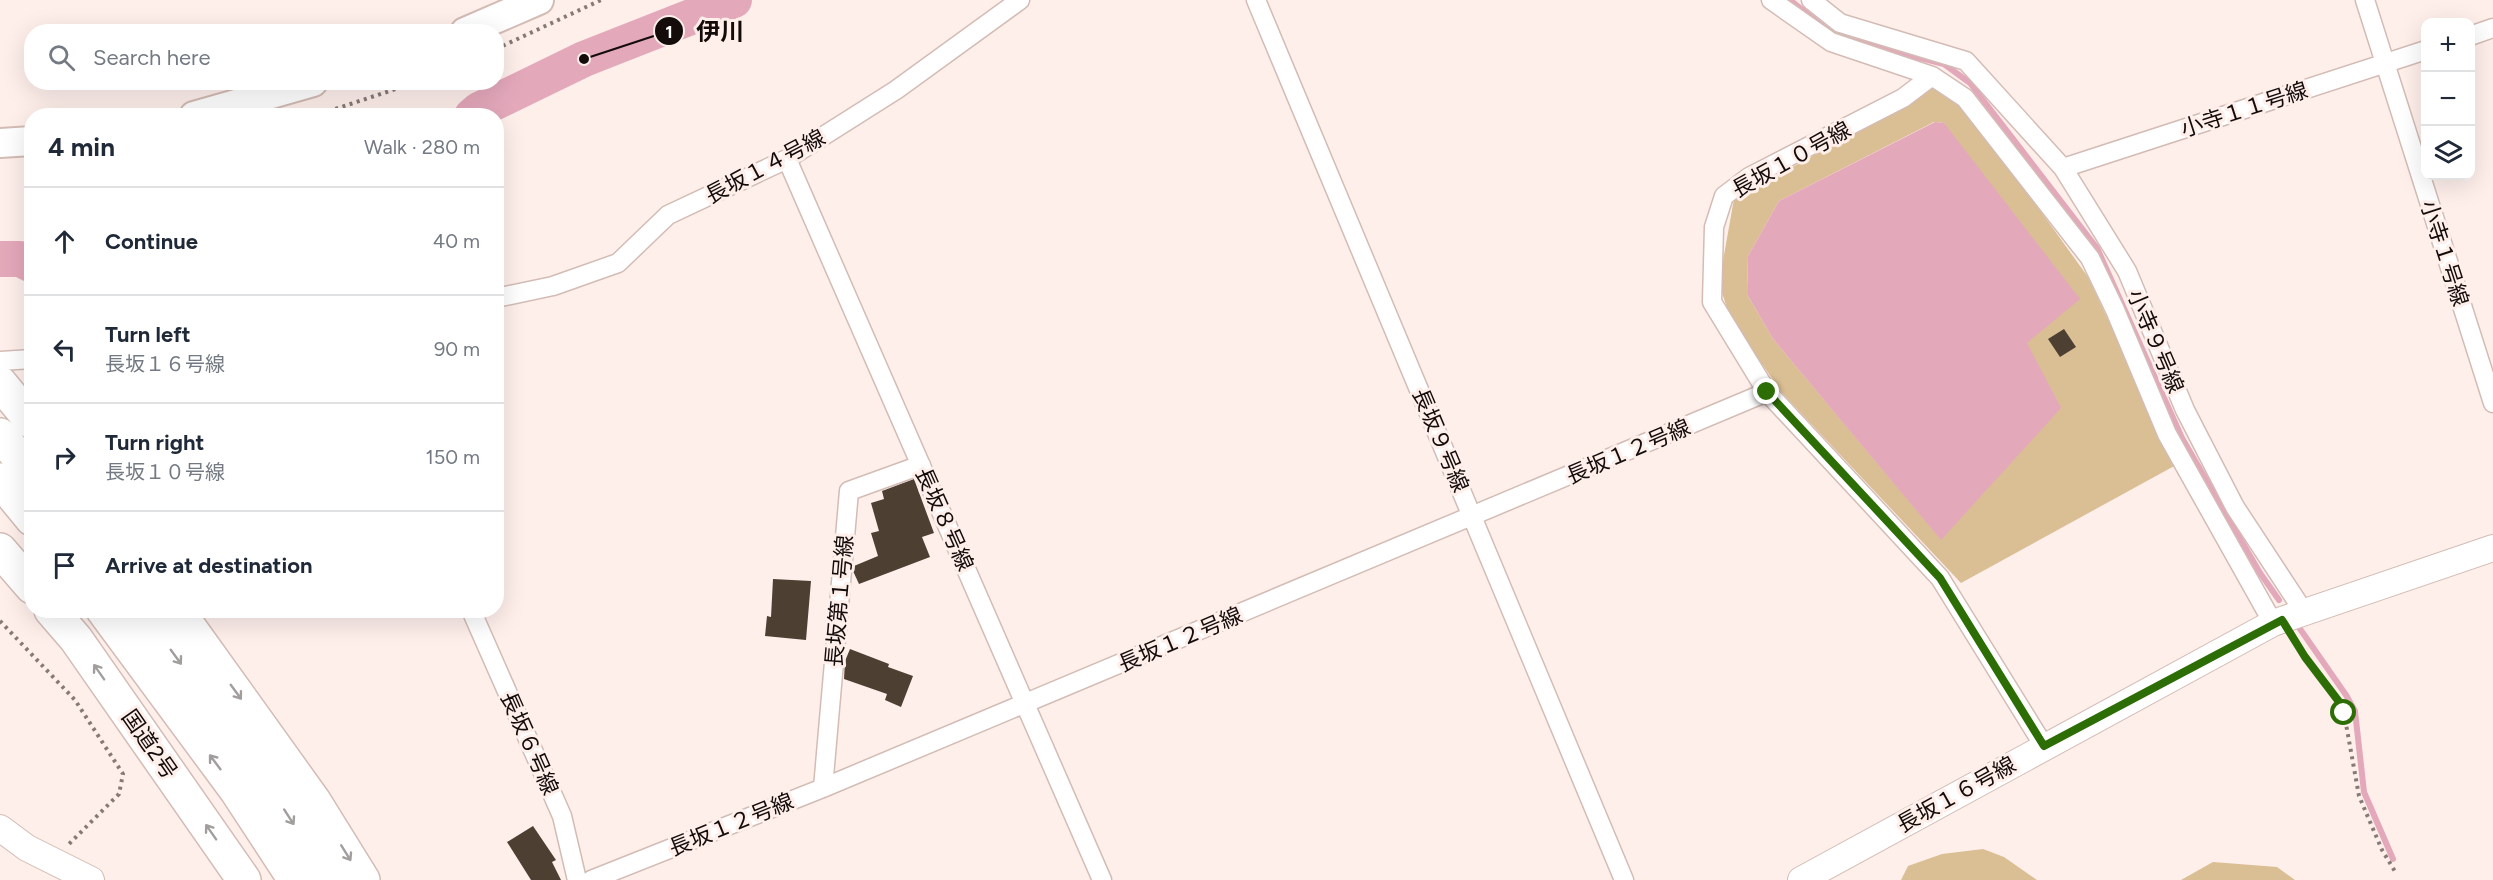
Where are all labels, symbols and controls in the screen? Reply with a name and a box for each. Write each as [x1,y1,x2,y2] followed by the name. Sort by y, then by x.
[654,10,756,52] callout: 伊川
[696,17,744,46] text: 伊川
[2421,18,2475,180] map controls
[2421,18,2475,72] button: +
[665,21,673,43] text: 1
[24,24,504,90] search box
[45,41,78,74] icon: search
[93,44,211,71] text: Search here
[2421,72,2475,126] button: −
[2177,76,2311,143] street label: 小寺１１号線
[1727,116,1856,203] street label: 長坂１０号線
[701,124,830,209] street label: 長坂１４号線
[2421,126,2475,180] button: layers
[48,131,115,163] text: 4 min
[364,135,480,159] text: Walk · 280 m
[2415,197,2474,310] street label: 小寺１号線
[48,225,81,258] icon: ahead
[105,228,198,255] text: Continue
[433,229,480,253] text: 40 m
[2122,285,2189,397] street label: 小寺９号線
[105,321,191,348] text: Turn left
[48,333,81,366] icon: left
[434,337,480,361] text: 90 m
[105,352,225,376] text: 長坂１６号線
[1753,378,1779,404] route end
[1407,384,1474,496] street label: 長坂９号線
[1562,413,1694,490] street label: 長坂１２号線
[105,429,204,456] text: Turn right
[48,441,81,474] icon: right
[425,445,480,469] text: 150 m
[105,460,225,484] text: 長坂１０号線
[910,463,979,575] street label: 長坂８号線
[820,534,859,668] street label: 長坂第１号線
[48,549,81,582] icon: arrive
[105,552,313,579] text: Arrive at destination
[1114,601,1246,678] street label: 長坂１２号線
[170,649,182,665] one-way arrow
[93,665,105,681] one-way arrow
[230,684,242,700] one-way arrow
[495,687,564,799] street label: 長坂６号線
[2330,699,2356,725] route start
[116,704,183,784] street label: 国道2号
[1892,751,2021,838] street label: 長坂１６号線
[209,754,222,770] one-way arrow
[665,787,797,862] street label: 長坂１２号線
[282,808,295,825] one-way arrow
[205,824,217,841] one-way arrow
[341,844,353,861] one-way arrow

